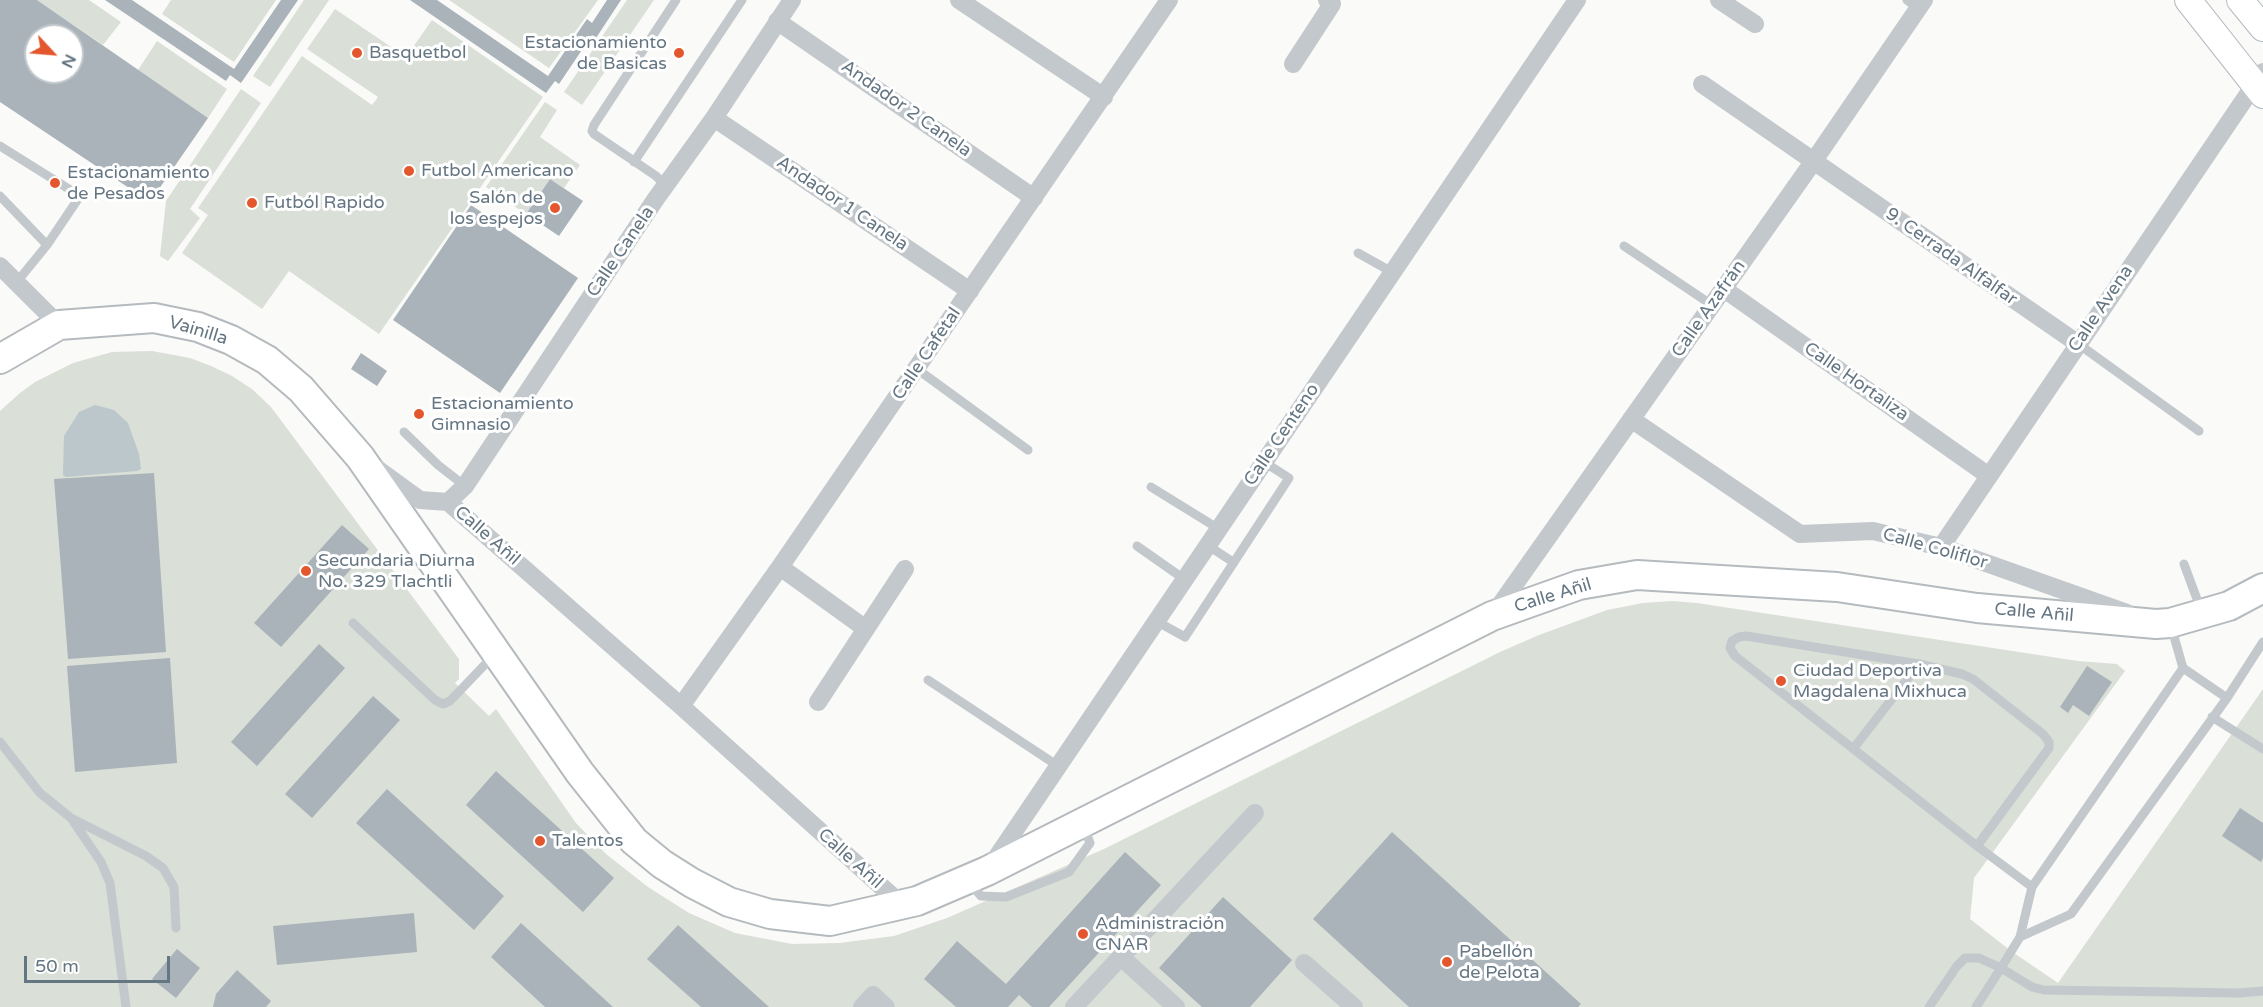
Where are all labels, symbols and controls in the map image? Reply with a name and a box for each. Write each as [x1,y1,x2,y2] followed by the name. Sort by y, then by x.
[24,24,84,84] north arrow
[524,32,667,74] place label: Estacionamiento de Basicas
[369,42,466,64] place label: Basquetbol
[350,46,364,60] marker: Basquetbol
[672,46,686,60] marker: Estacionamiento de Basicas
[57,51,80,71] text: N
[837,56,975,162] street label: Andador 2 Canela
[772,152,912,256] street label: Andador 1 Canela
[421,160,574,182] place label: Futbol Americano
[67,162,210,204] place label: Estacionamiento de Pesados
[402,164,416,178] marker: Futbol Americano
[48,176,62,190] marker: Estacionamiento de Pesados
[450,187,543,230] place label: Salón de los espejos
[264,192,385,214] place label: Futból Rapido
[245,196,259,210] marker: Futból Rapido
[548,201,562,215] marker: Salón de los espejos
[583,203,659,301] street label: Calle Canela
[1881,203,2021,311] street label: 9. Cerrada Alfalfar
[1668,256,1750,362] street label: Calle Azafrán
[2064,262,2138,356] street label: Calle Avena
[888,304,966,404] street label: Calle Cafetal
[166,312,230,350] street label: Vainilla
[1800,338,1912,426] street label: Calle Hortaliza
[1240,380,1324,490] street label: Calle Centeno
[431,393,574,436] place label: Estacionamiento Gimnasio
[412,407,426,421] marker: Estacionamiento Gimnasio
[450,502,524,570] street label: Calle Añil
[1880,524,1990,574] street label: Calle Coliflor
[318,550,475,592] place label: Secundaria Diurna No. 329 Tlachtli
[299,564,313,578] marker: Secundaria Diurna No. 329 Tlachtli
[1512,574,1594,618] street label: Calle Añil
[1993,599,2075,627] street label: Calle Añil
[1793,660,1967,702] place label: Ciudad Deportiva Magdalena Mixhuca
[1774,674,1788,688] marker: Ciudad Deportiva Magdalena Mixhuca
[813,824,887,894] street label: Calle Añil
[552,830,623,852] place label: Talentos
[533,834,547,848] marker: Talentos
[1095,913,1224,956] place label: Administración CNAR
[1076,927,1090,941] marker: Administración CNAR
[1459,941,1540,984] place label: Pabellón de Pelota
[27,944,172,982] scale bar
[35,955,79,977] text: 50 m
[1440,955,1454,969] marker: Pabellón de Pelota

